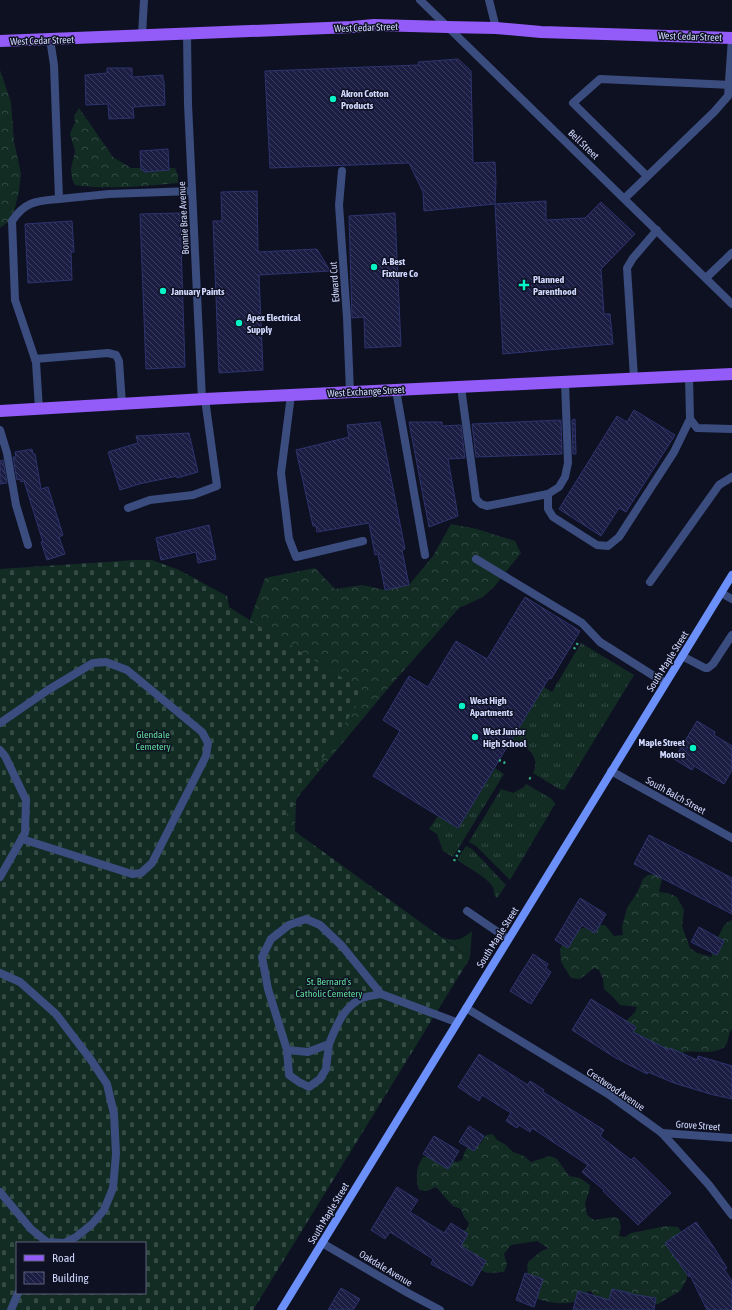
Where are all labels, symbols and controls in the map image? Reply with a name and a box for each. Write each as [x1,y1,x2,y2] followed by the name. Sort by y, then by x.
[334,21,398,34] street label: West Cedar Street
[658,30,722,43] street label: West Cedar Street
[10,34,74,47] street label: West Cedar Street
[340,88,389,111] place label: Akron Cotton Products
[328,94,338,104] marker: Akron Cotton Products
[566,127,601,162] street label: Bell Street
[176,181,191,255] street label: Bonnie Brae Avenue
[381,256,418,279] place label: A-Best Fixture Co
[328,261,341,303] street label: Edward Cut
[369,262,379,272] marker: A-Best Fixture Co
[533,274,577,297] place label: Planned Parenthood
[518,279,530,291] marker: Planned Parenthood
[158,286,168,296] marker: January Paints
[170,286,225,297] place label: January Paints
[246,312,301,335] place label: Apex Electrical Supply
[234,318,244,328] marker: Apex Electrical Supply
[327,384,405,399] street label: West Exchange Street
[644,629,691,694] street label: South Maple Street
[469,695,513,718] place label: West High Apartments
[457,701,467,711] marker: West High Apartments
[482,726,527,749] place label: West Junior High School
[135,729,171,752] park label: Glendale Cemetery
[470,732,480,742] marker: West Junior High School
[639,737,685,760] place label: Maple Street Motors
[688,743,698,753] marker: Maple Street Motors
[644,774,708,816] street label: South Balch Street
[474,905,521,970] street label: South Maple Street
[296,976,362,999] park label: St. Bernard's Catholic Cemetery
[585,1066,647,1113] street label: Crestwood Avenue
[675,1118,721,1133] street label: Grove Street
[306,1181,351,1246] street label: South Maple Street
[16,1242,146,1294] legend
[357,1248,415,1289] street label: Oakdale Avenue
[52,1251,75,1265] text: Road
[52,1271,90,1285] text: Building

